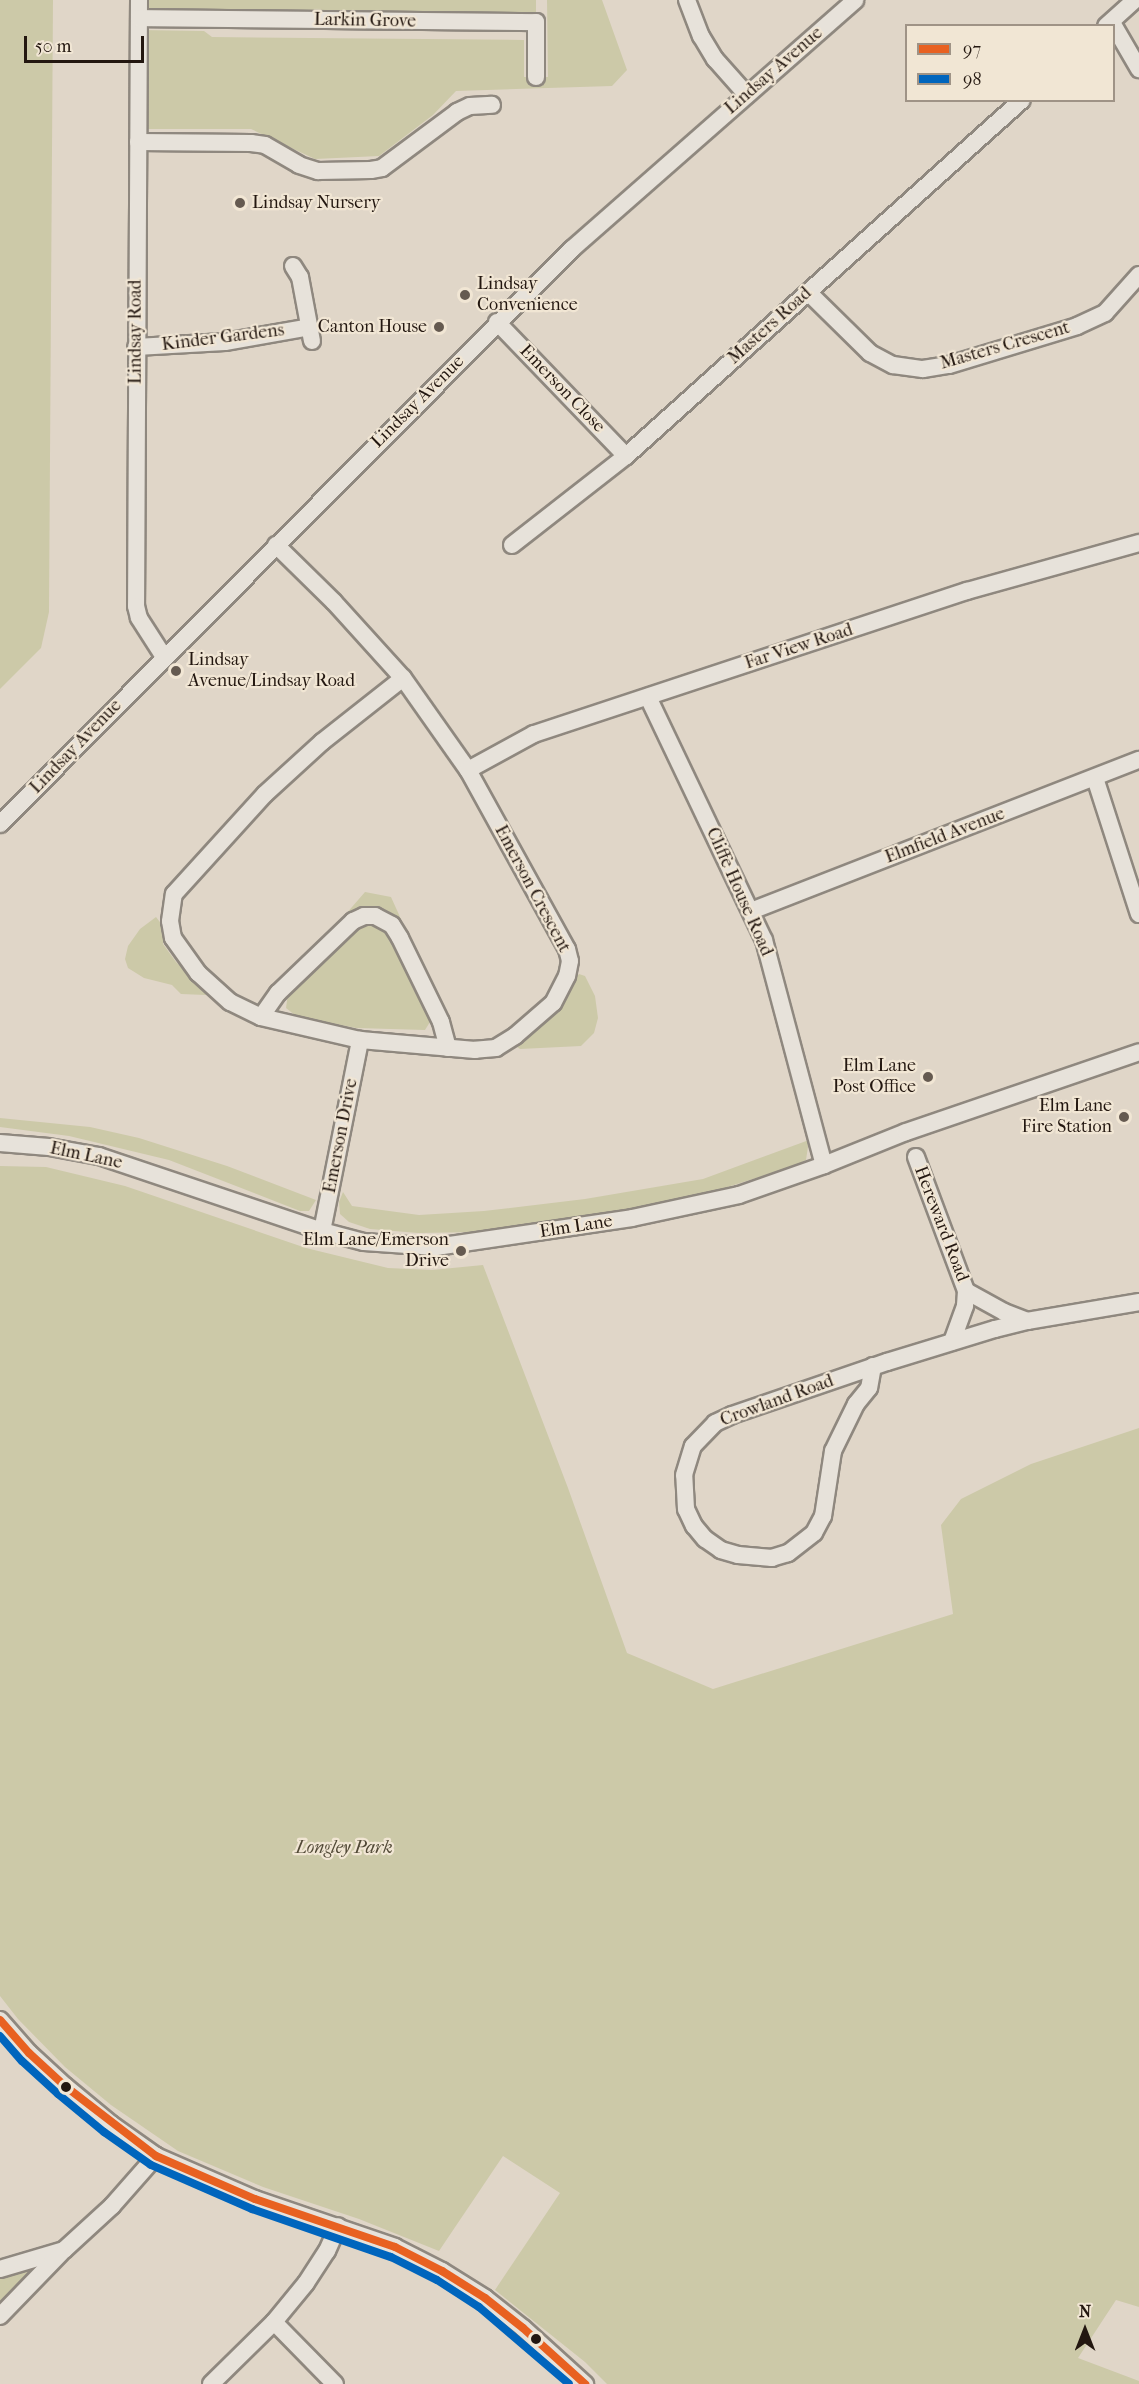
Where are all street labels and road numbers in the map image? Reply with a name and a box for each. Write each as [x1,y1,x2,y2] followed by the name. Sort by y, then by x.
[314,9,416,33] street label: Larkin Grove
[721,23,827,119] street label: Lindsay Avenue
[125,280,147,384] street label: Lindsay Road
[724,283,816,369] street label: Masters Road
[938,317,1072,375] street label: Masters Crescent
[160,320,286,356] street label: Kinder Gardens
[515,340,609,438] street label: Emerson Close
[367,351,469,453] street label: Lindsay Avenue
[742,619,856,675] street label: Far View Road
[26,695,126,799] street label: Lindsay Avenue
[882,803,1008,869] street label: Elmfield Avenue
[489,822,575,956] street label: Emerson Crescent
[701,824,777,960] street label: Cliffe House Road
[319,1077,363,1195] street label: Emerson Drive
[48,1138,124,1174] street label: Elm Lane
[909,1163,973,1285] street label: Hereward Road
[538,1211,614,1243] street label: Elm Lane
[717,1370,837,1432] street label: Crowland Road

